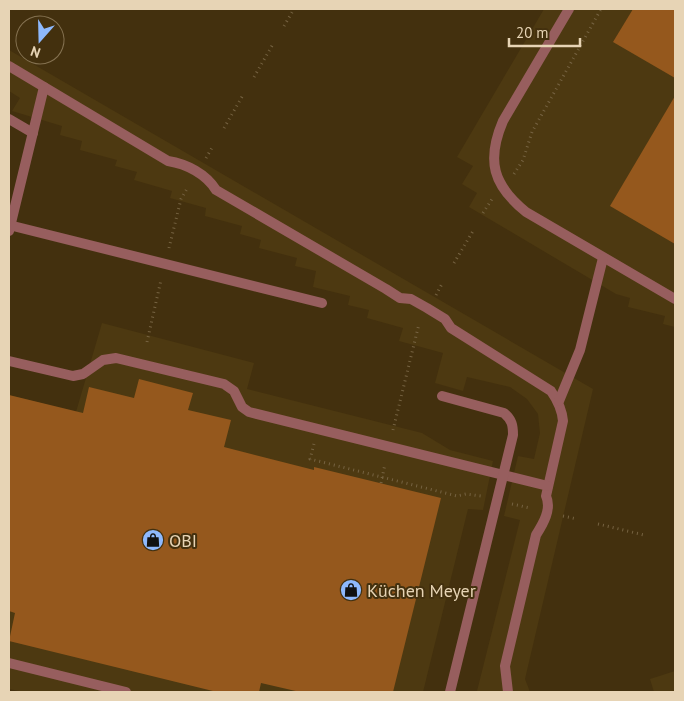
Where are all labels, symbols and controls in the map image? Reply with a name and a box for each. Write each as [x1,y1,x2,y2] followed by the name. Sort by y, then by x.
[15,15,65,65] north arrow
[509,15,580,47] scale bar
[516,23,549,42] text: 20 m
[28,42,43,62] text: N
[141,528,165,552] shop icon: OBI
[169,529,197,552] place label: OBI
[339,578,363,602] shop icon: Küchen Meyer
[367,579,476,602] place label: Küchen Meyer

